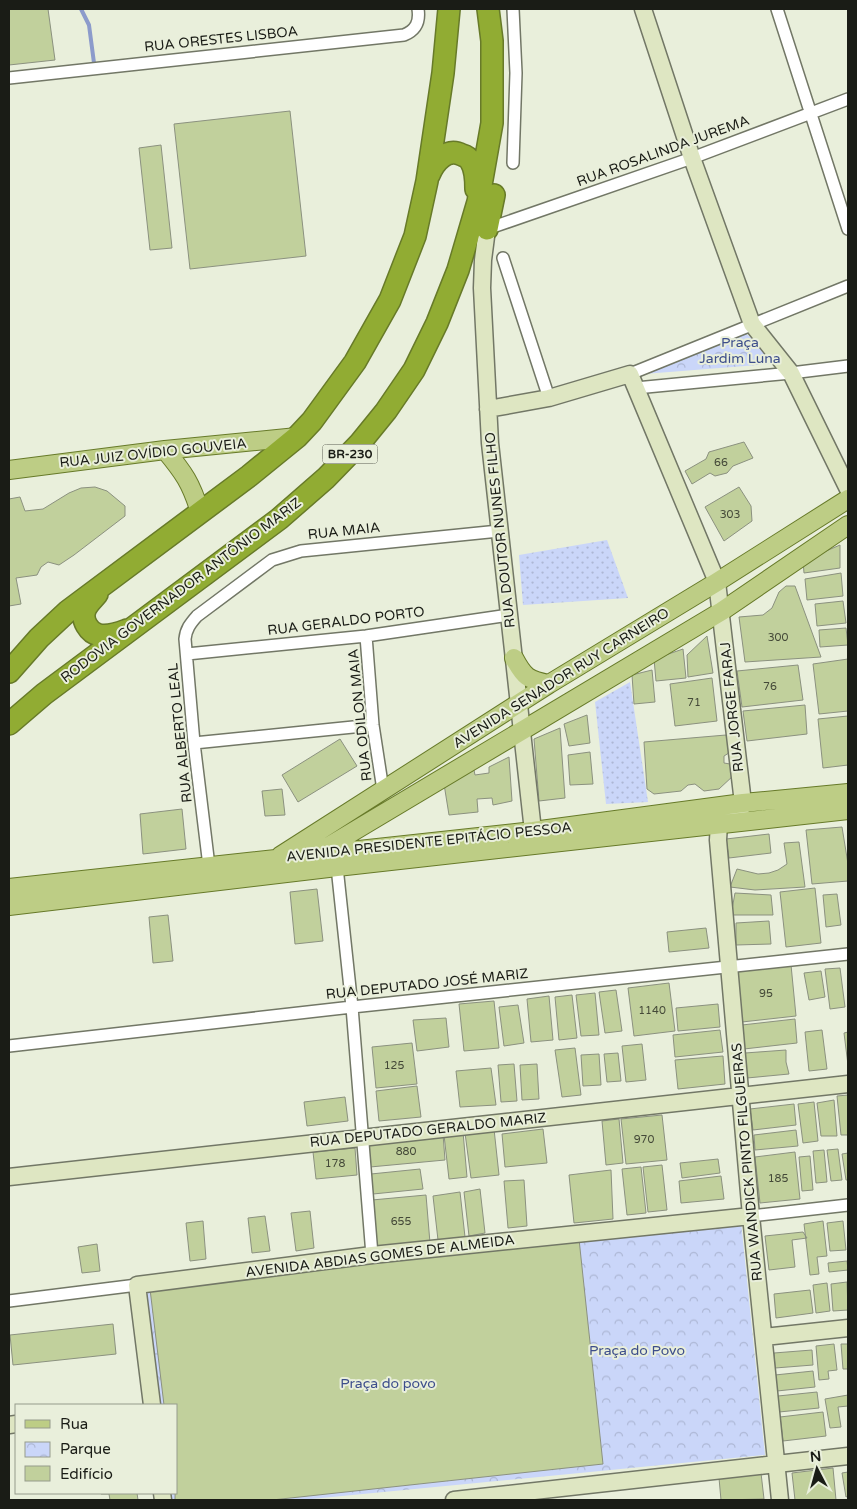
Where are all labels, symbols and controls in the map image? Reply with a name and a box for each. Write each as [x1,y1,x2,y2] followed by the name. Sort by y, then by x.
[143,22,299,56] street label: RUA ORESTES LISBOA
[574,112,752,190] street label: RUA ROSALINDA JUREMA
[699,334,781,367] park label: Praça Jardim Luna
[481,431,519,629] street label: RUA DOUTOR NUNES FILHO
[59,435,247,471] street label: RUA JUIZ OVÍDIO GOUVEIA
[322,444,378,464] road number: BR-230
[714,456,728,469] house number: 66
[57,494,305,686] street label: RODOVIA GOVERNADOR ANTÔNIO MARIZ
[720,508,740,521] house number: 303
[307,519,381,543] street label: RUA MAIA
[266,603,426,639] street label: RUA GERALDO PORTO
[450,604,672,752] street label: AVENIDA SENADOR RUY CARNEIRO
[768,631,788,644] house number: 300
[717,641,747,773] street label: RUA JORGE FARAJ
[345,648,375,782] street label: RUA ODILON MAIA
[164,662,196,804] street label: RUA ALBERTO LEAL
[763,680,777,693] house number: 76
[687,696,701,709] house number: 71
[285,819,573,865] street label: AVENIDA PRESIDENTE EPITÁCIO PESSOA
[325,965,529,1003] street label: RUA DEPUTADO JOSÉ MARIZ
[759,987,773,1000] house number: 95
[638,1004,666,1017] house number: 1140
[728,1042,766,1282] street label: RUA WANDICK PINTO FILGUEIRAS
[384,1059,404,1072] house number: 125
[309,1109,547,1151] street label: RUA DEPUTADO GERALDO MARIZ
[634,1133,654,1146] house number: 970
[396,1145,416,1158] house number: 880
[325,1157,345,1170] house number: 178
[768,1172,788,1185] house number: 185
[391,1215,411,1228] house number: 655
[245,1231,515,1281] street label: AVENIDA ABDIAS GOMES DE ALMEIDA
[589,1342,685,1359] park label: Praça do Povo
[340,1375,436,1392] park label: Praça do povo
[15,1404,178,1494] legend
[60,1415,88,1433] text: Rua
[60,1440,111,1458] text: Parque
[792,1444,842,1494] north arrow
[809,1448,822,1466] text: N
[60,1465,113,1483] text: Edifício

